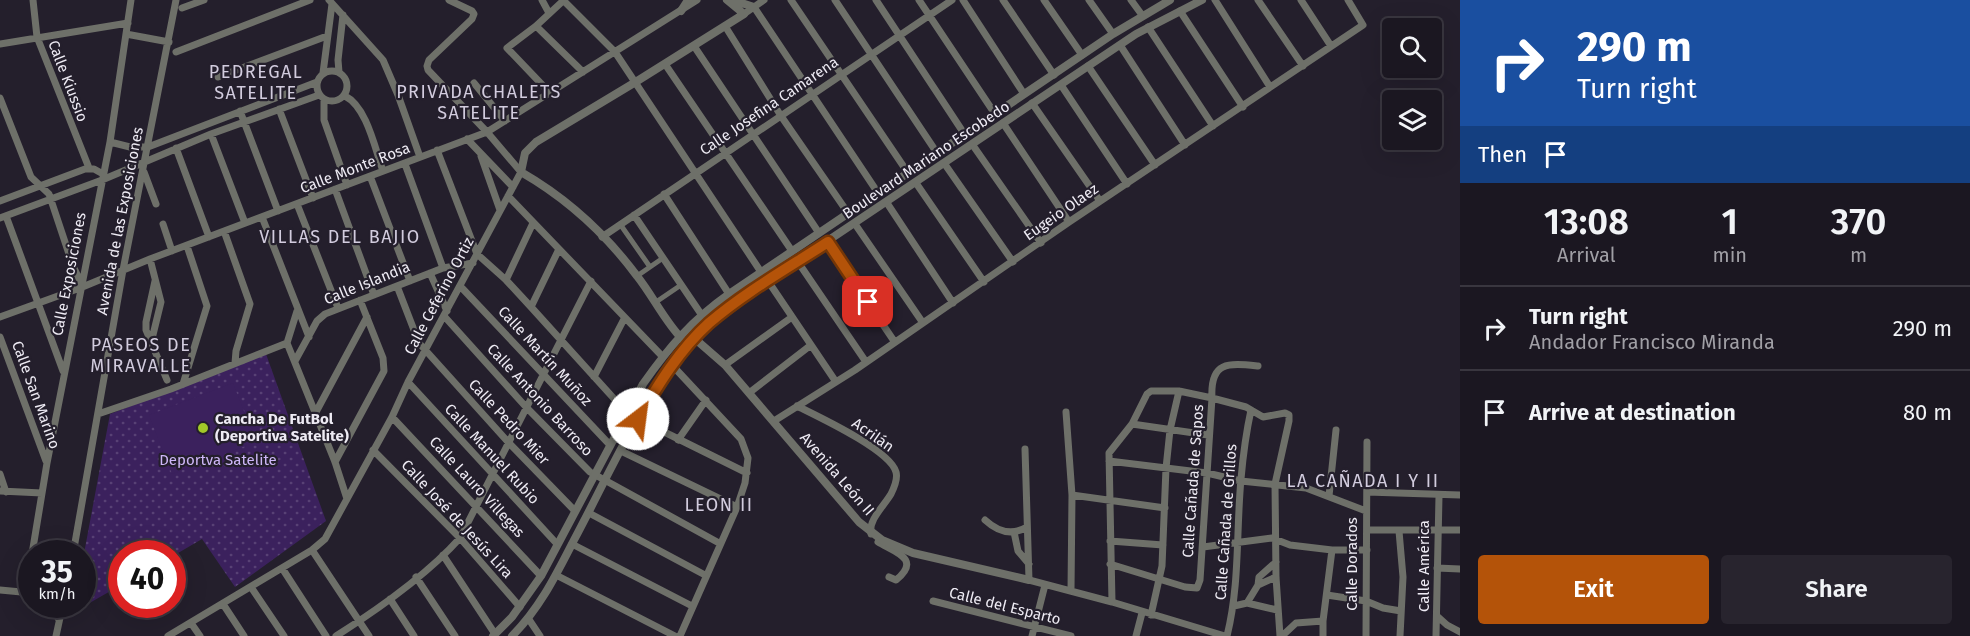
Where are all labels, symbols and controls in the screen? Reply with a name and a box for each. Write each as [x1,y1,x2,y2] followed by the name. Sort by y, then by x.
[1382,18,1442,150] map controls
[1382,18,1442,78] button: search
[1577,22,1692,72] text: 290 m
[1478,24,1556,102] icon: right
[44,38,92,124] street label: Calle Kiussio
[696,53,842,159] street label: Calle Josefina Camarena
[209,61,303,104] district label: PEDREGAL SATELITE
[1577,73,1697,105] text: Turn right
[396,81,562,124] district label: PRIVADA CHALETS SATELITE
[1382,90,1442,150] button: layers
[839,97,1013,223] street label: Boulevard Mariano Escobedo
[93,126,147,316] street label: Avenida de las Exposiciones
[1539,138,1572,171] icon: arrive
[297,139,413,197] street label: Calle Monte Rosa
[1478,141,1527,168] text: Then
[1020,180,1102,244] street label: Eugeio Olaez
[1544,200,1629,244] text: 13:08
[1722,200,1738,244] text: 1
[1831,200,1886,244] text: 370
[48,211,90,337] street label: Calle Exposiciones
[259,226,421,248] district label: VILLAS DEL BAJIO
[400,234,478,358] street label: Calle Ceferino Ortiz
[1557,243,1616,267] text: Arrival
[1713,243,1747,267] text: min
[1850,243,1867,267] text: m
[321,258,413,308] street label: Calle Islandia
[842,276,893,327] pin
[851,285,884,318] icon: arrive
[494,302,596,410] street label: Calle Martín Muñoz
[1529,303,1628,330] text: Turn right
[1478,312,1511,345] icon: right
[1893,315,1952,342] text: 290 m
[1529,330,1775,354] text: Andador Francisco Miranda
[90,334,192,377] district label: PASEOS DE MIRAVALLE
[8,339,64,451] street label: Calle San Marino
[483,340,597,460] street label: Calle Antonio Barroso
[465,375,553,469] street label: Calle Pedro Mier
[606,387,670,451] position arrow
[1478,396,1511,429] icon: arrive
[1529,399,1736,426] text: Arrive at destination
[1903,399,1952,426] text: 80 m
[441,400,543,508] street label: Calle Manuel Rubio
[1179,404,1207,558] street label: Calle Cañada de Sapos
[215,410,349,445] place label: Cancha De FutBol (Deportiva Satelite)
[849,414,897,456] street label: Acrilán
[196,421,210,435] marker: Cancha De FutBol (Deportiva Satelite)
[796,429,878,519] street label: Avenida León II
[426,433,528,541] street label: Calle Lauro Villegas
[1212,443,1240,601] street label: Calle Cañada de Grillos
[159,451,277,469] park label: Deportva Satelite
[397,456,517,582] street label: Calle José de Jesús Lira
[1287,469,1439,492] district label: LA CAÑADA I Y II
[684,494,754,516] district label: LEON II
[1343,517,1361,611] street label: Calle Dorados
[1415,520,1433,612] street label: Calle América
[108,540,186,618] speed limit sign: 40
[41,554,73,590] text: 35
[1478,555,1709,624] button: Exit
[1721,555,1952,624] button: Share
[947,583,1063,629] street label: Calle del Esparto
[38,585,76,603] text: km/h

